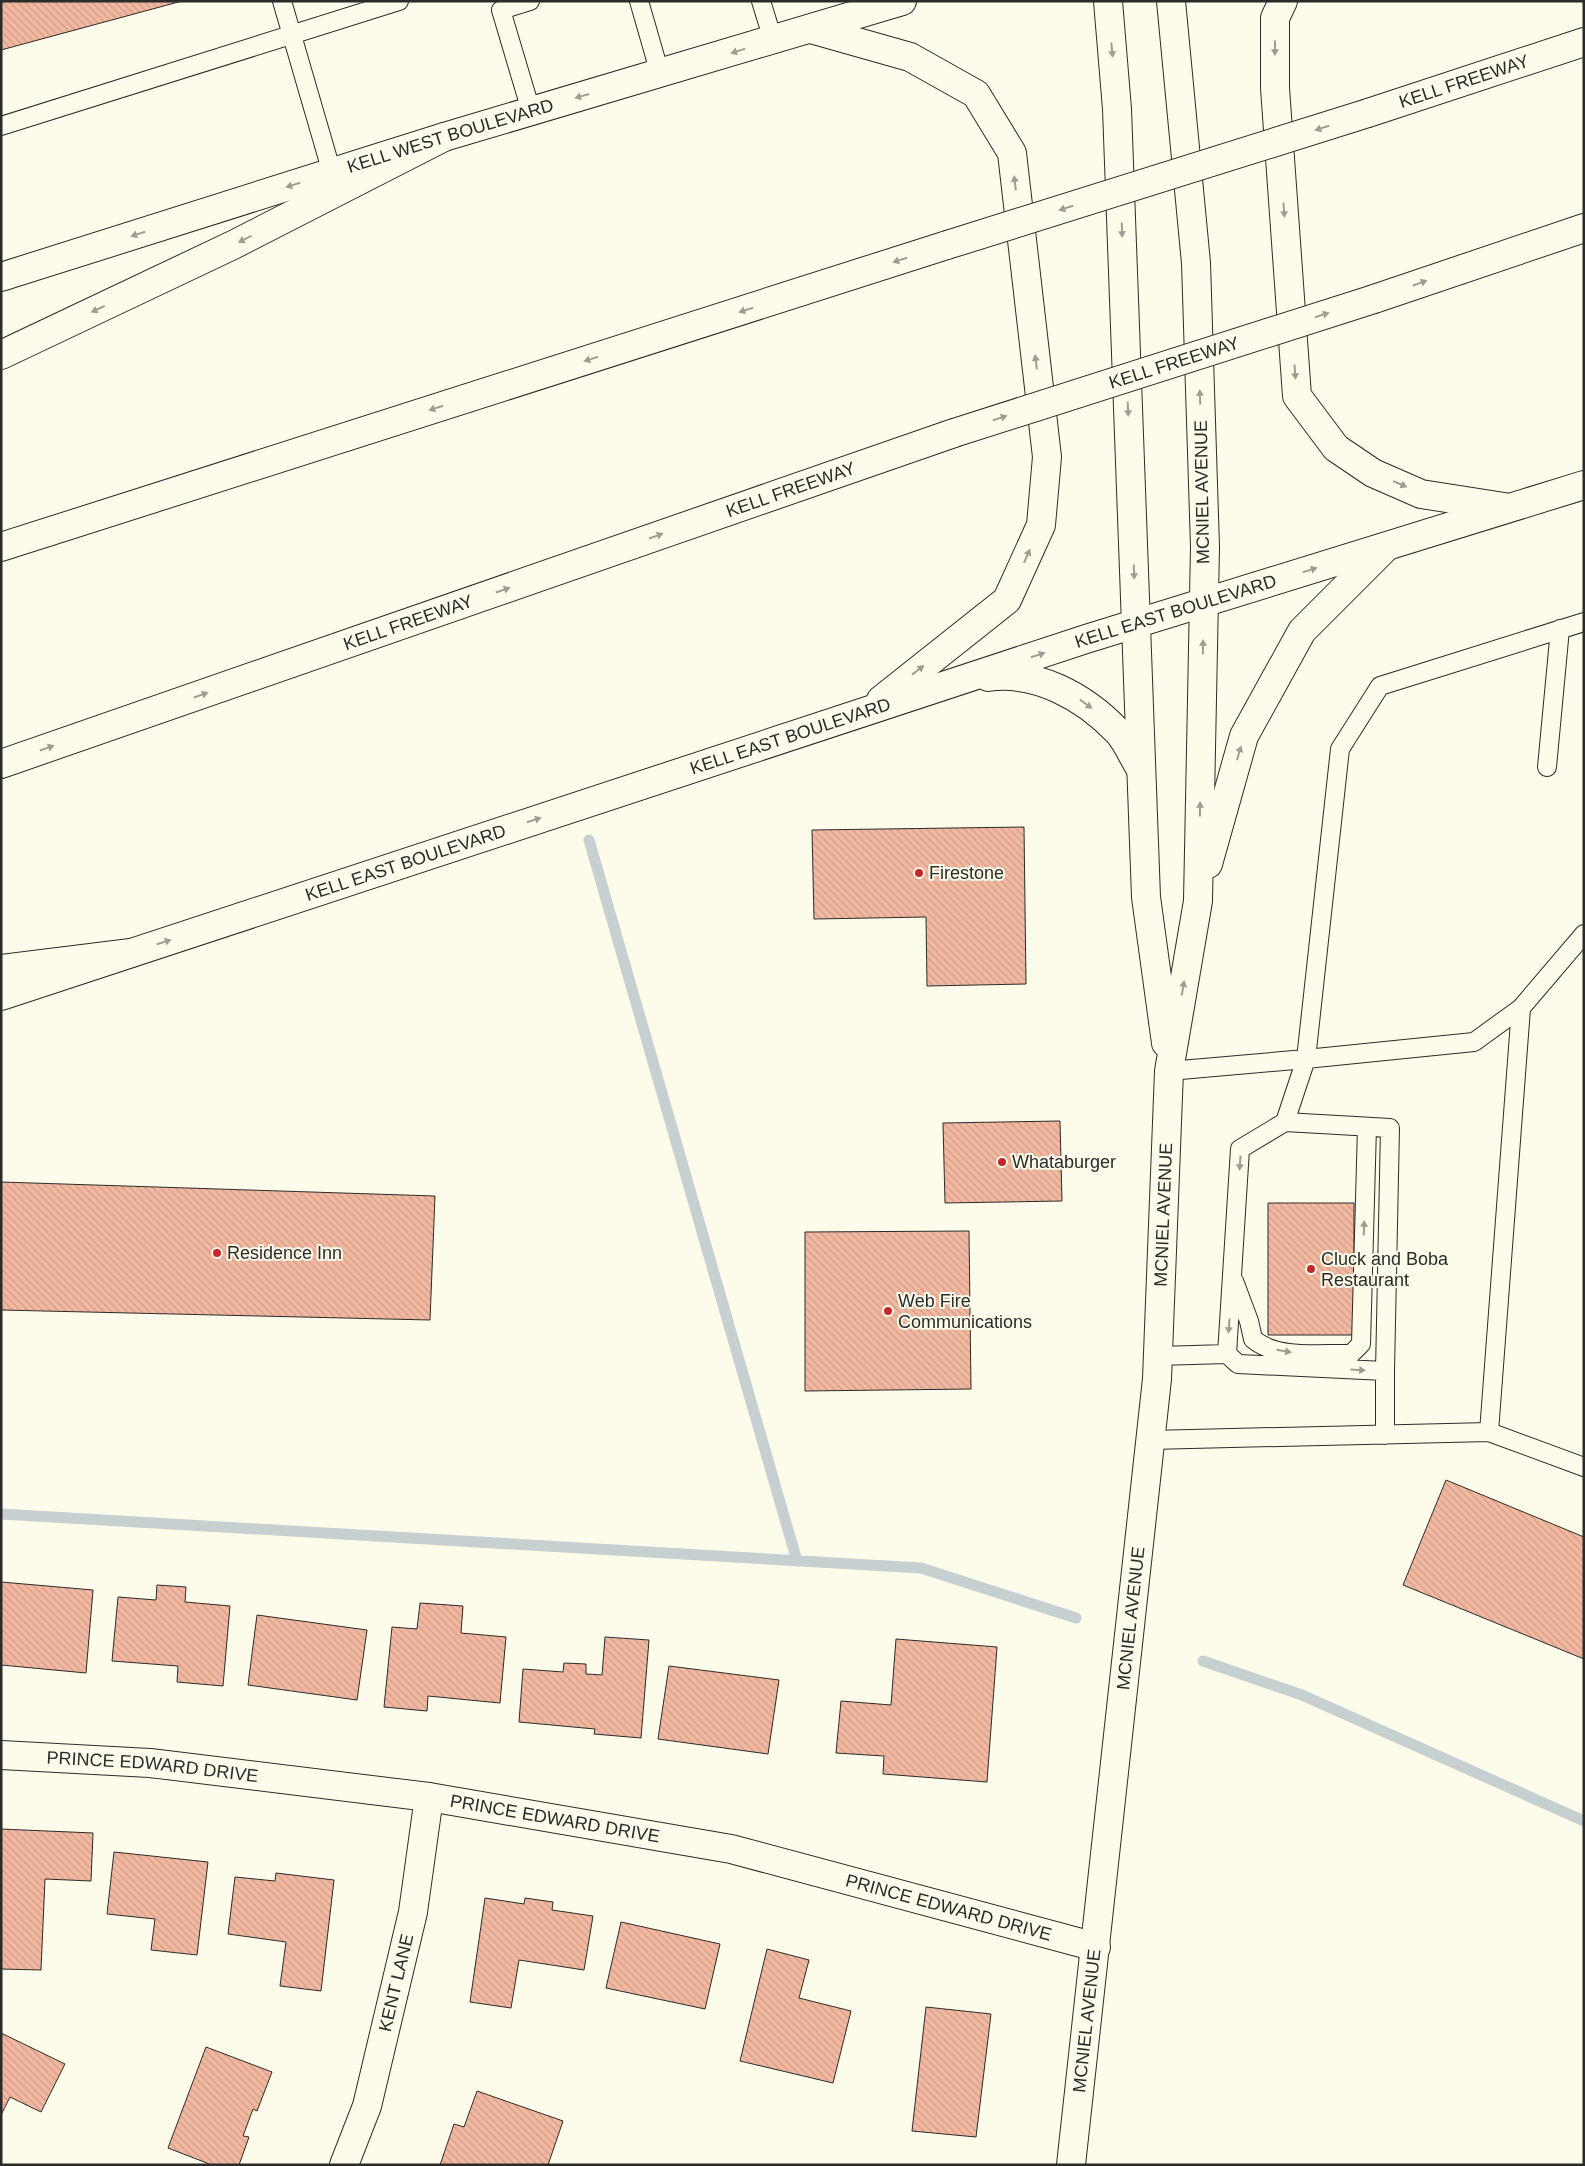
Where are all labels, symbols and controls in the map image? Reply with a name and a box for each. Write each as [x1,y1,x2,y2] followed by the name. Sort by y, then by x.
[1271,40,1279,56] one-way arrow
[1108,42,1116,58] one-way arrow
[730,47,745,55] one-way arrow
[1396,51,1531,112] street label: KELL FREEWAY
[574,93,589,101] one-way arrow
[345,95,556,177] street label: KELL WEST BOULEVARD
[1314,125,1329,132] one-way arrow
[1011,175,1019,191] one-way arrow
[285,181,300,189] one-way arrow
[1280,203,1288,219] one-way arrow
[1059,204,1074,212] one-way arrow
[1118,222,1126,238] one-way arrow
[130,230,145,238] one-way arrow
[238,235,252,243] one-way arrow
[893,257,908,264] one-way arrow
[1413,279,1428,286] one-way arrow
[91,305,105,313] one-way arrow
[738,306,753,314] one-way arrow
[1314,311,1329,319] one-way arrow
[1107,333,1242,393] street label: KELL FREEWAY
[1032,354,1040,370] one-way arrow
[583,355,598,363] one-way arrow
[1291,365,1299,381] one-way arrow
[1196,389,1204,405] one-way arrow
[1124,402,1132,418] one-way arrow
[428,405,443,413] one-way arrow
[993,413,1008,421] one-way arrow
[1191,420,1213,564] street label: MCNIEL AVENUE
[723,458,858,521] street label: KELL FREEWAY
[1393,481,1407,489] one-way arrow
[649,532,664,539] one-way arrow
[1023,548,1032,563] one-way arrow
[1130,564,1138,580] one-way arrow
[1303,566,1318,574] one-way arrow
[1072,571,1279,652] street label: KELL EAST BOULEVARD
[496,585,511,593] one-way arrow
[341,591,475,654] street label: KELL FREEWAY
[1199,639,1207,655] one-way arrow
[1031,651,1046,659] one-way arrow
[911,665,924,676] one-way arrow
[193,691,208,698] one-way arrow
[688,694,893,779] street label: KELL EAST BOULEVARD
[1079,699,1093,709] one-way arrow
[40,744,55,751] one-way arrow
[1236,746,1244,761] one-way arrow
[1196,801,1204,817] one-way arrow
[527,816,542,824] one-way arrow
[303,821,508,905] street label: KELL EAST BOULEVARD
[929,863,1004,883] place label: Firestone
[913,867,925,879] marker: Firestone
[157,938,172,946] one-way arrow
[1180,980,1188,996] one-way arrow
[1151,1142,1176,1287] street label: MCNIEL AVENUE
[1012,1152,1116,1172] place label: Whataburger
[996,1156,1008,1168] marker: Whataburger
[1235,1156,1243,1172] one-way arrow
[1361,1220,1369,1236] one-way arrow
[227,1243,342,1263] place label: Residence Inn
[211,1247,223,1259] marker: Residence Inn
[1321,1249,1449,1290] place label: Cluck and Boba Restaurant
[1305,1263,1317,1275] marker: Cluck and Boba Restaurant
[898,1291,1032,1332] place label: Web Fire Communications
[882,1305,894,1317] marker: Web Fire Communications
[1225,1318,1233,1334] one-way arrow
[1276,1348,1292,1356] one-way arrow
[1350,1366,1366,1374] one-way arrow
[1113,1546,1149,1691] street label: MCNIEL AVENUE
[46,1747,259,1786] street label: PRINCE EDWARD DRIVE
[448,1791,661,1847] street label: PRINCE EDWARD DRIVE
[843,1870,1054,1945] street label: PRINCE EDWARD DRIVE
[375,1932,417,2034] street label: KENT LANE
[1069,1948,1105,2094] street label: MCNIEL AVENUE

